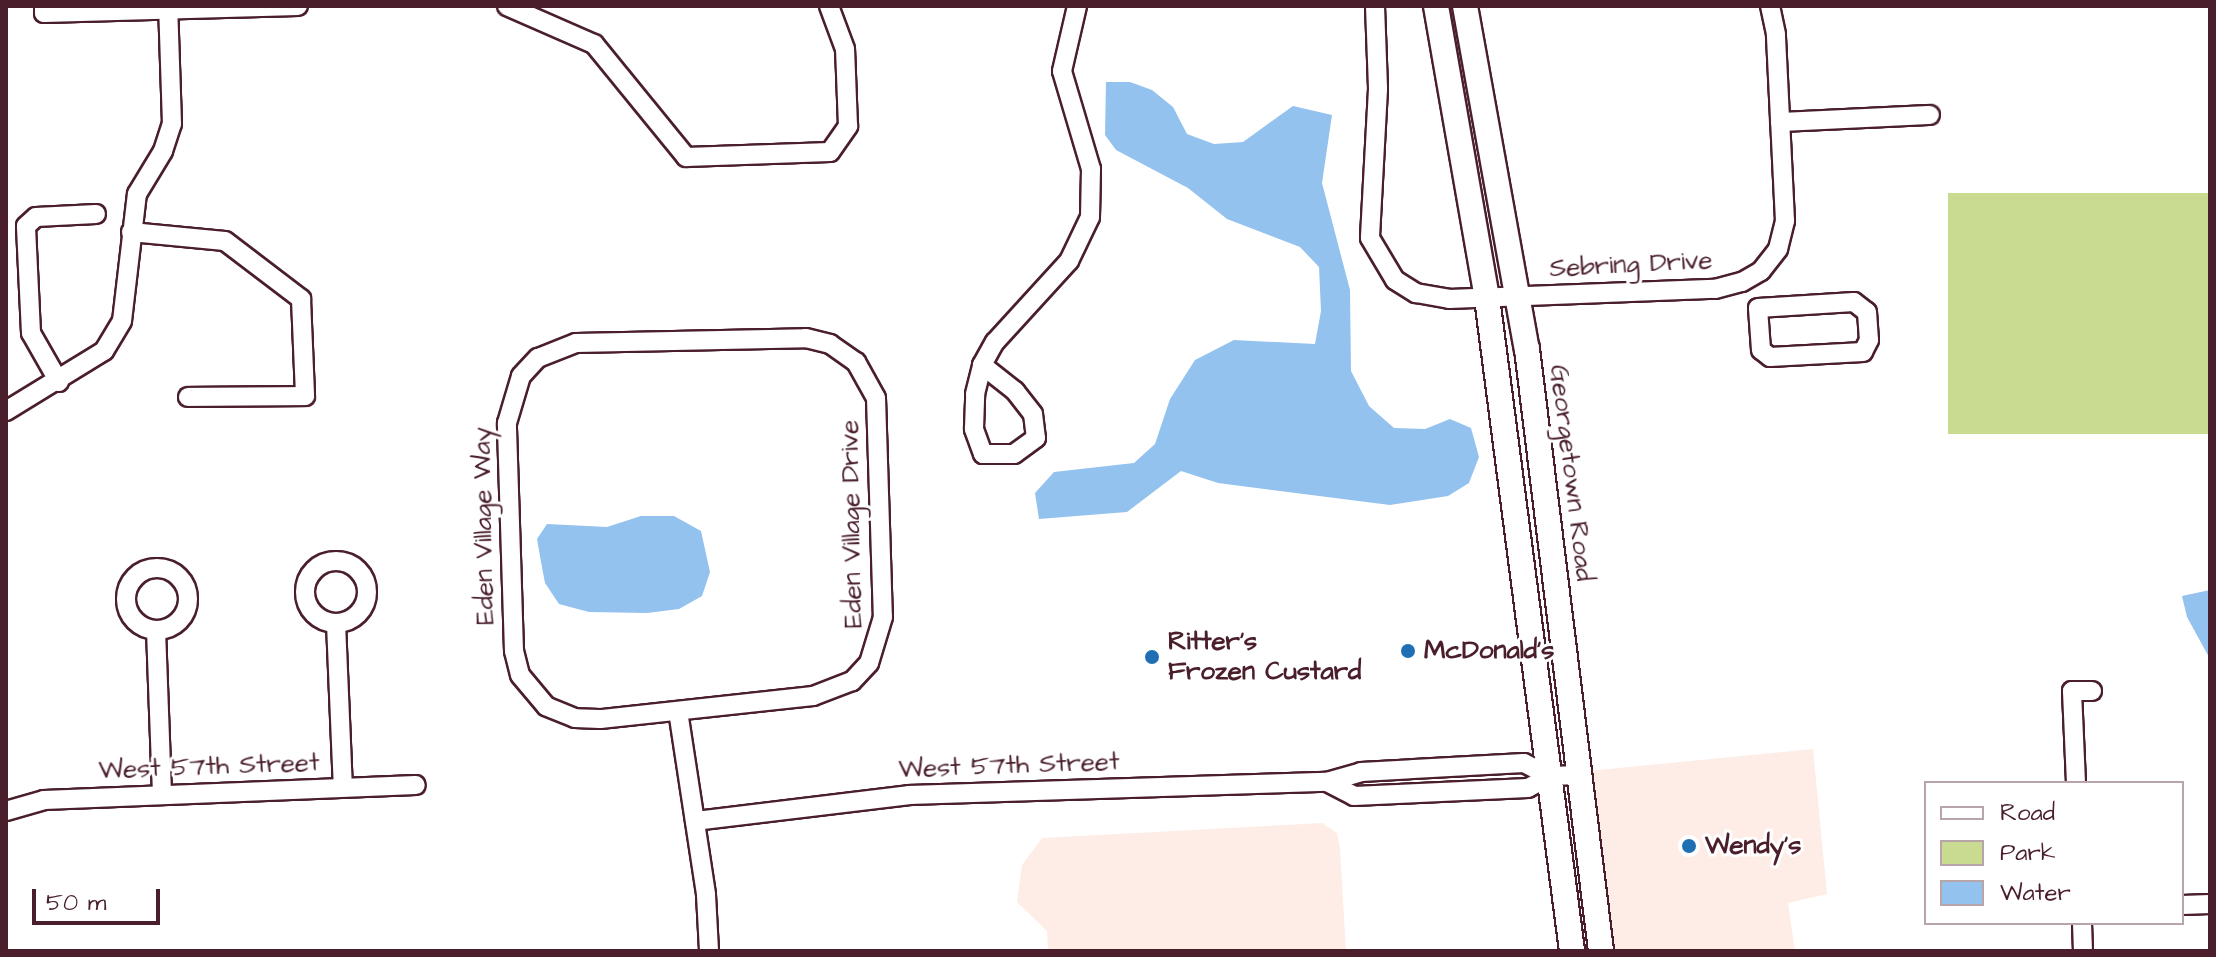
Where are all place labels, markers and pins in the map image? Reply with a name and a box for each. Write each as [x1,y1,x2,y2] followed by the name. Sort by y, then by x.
[1168,626,1361,688] place label: Ritter's Frozen Custard
[1424,635,1554,667] place label: McDonald's
[1399,642,1417,660] marker: McDonald's
[1143,648,1161,666] marker: Ritter's Frozen Custard
[1705,830,1801,862] place label: Wendy's
[1680,837,1698,855] marker: Wendy's

